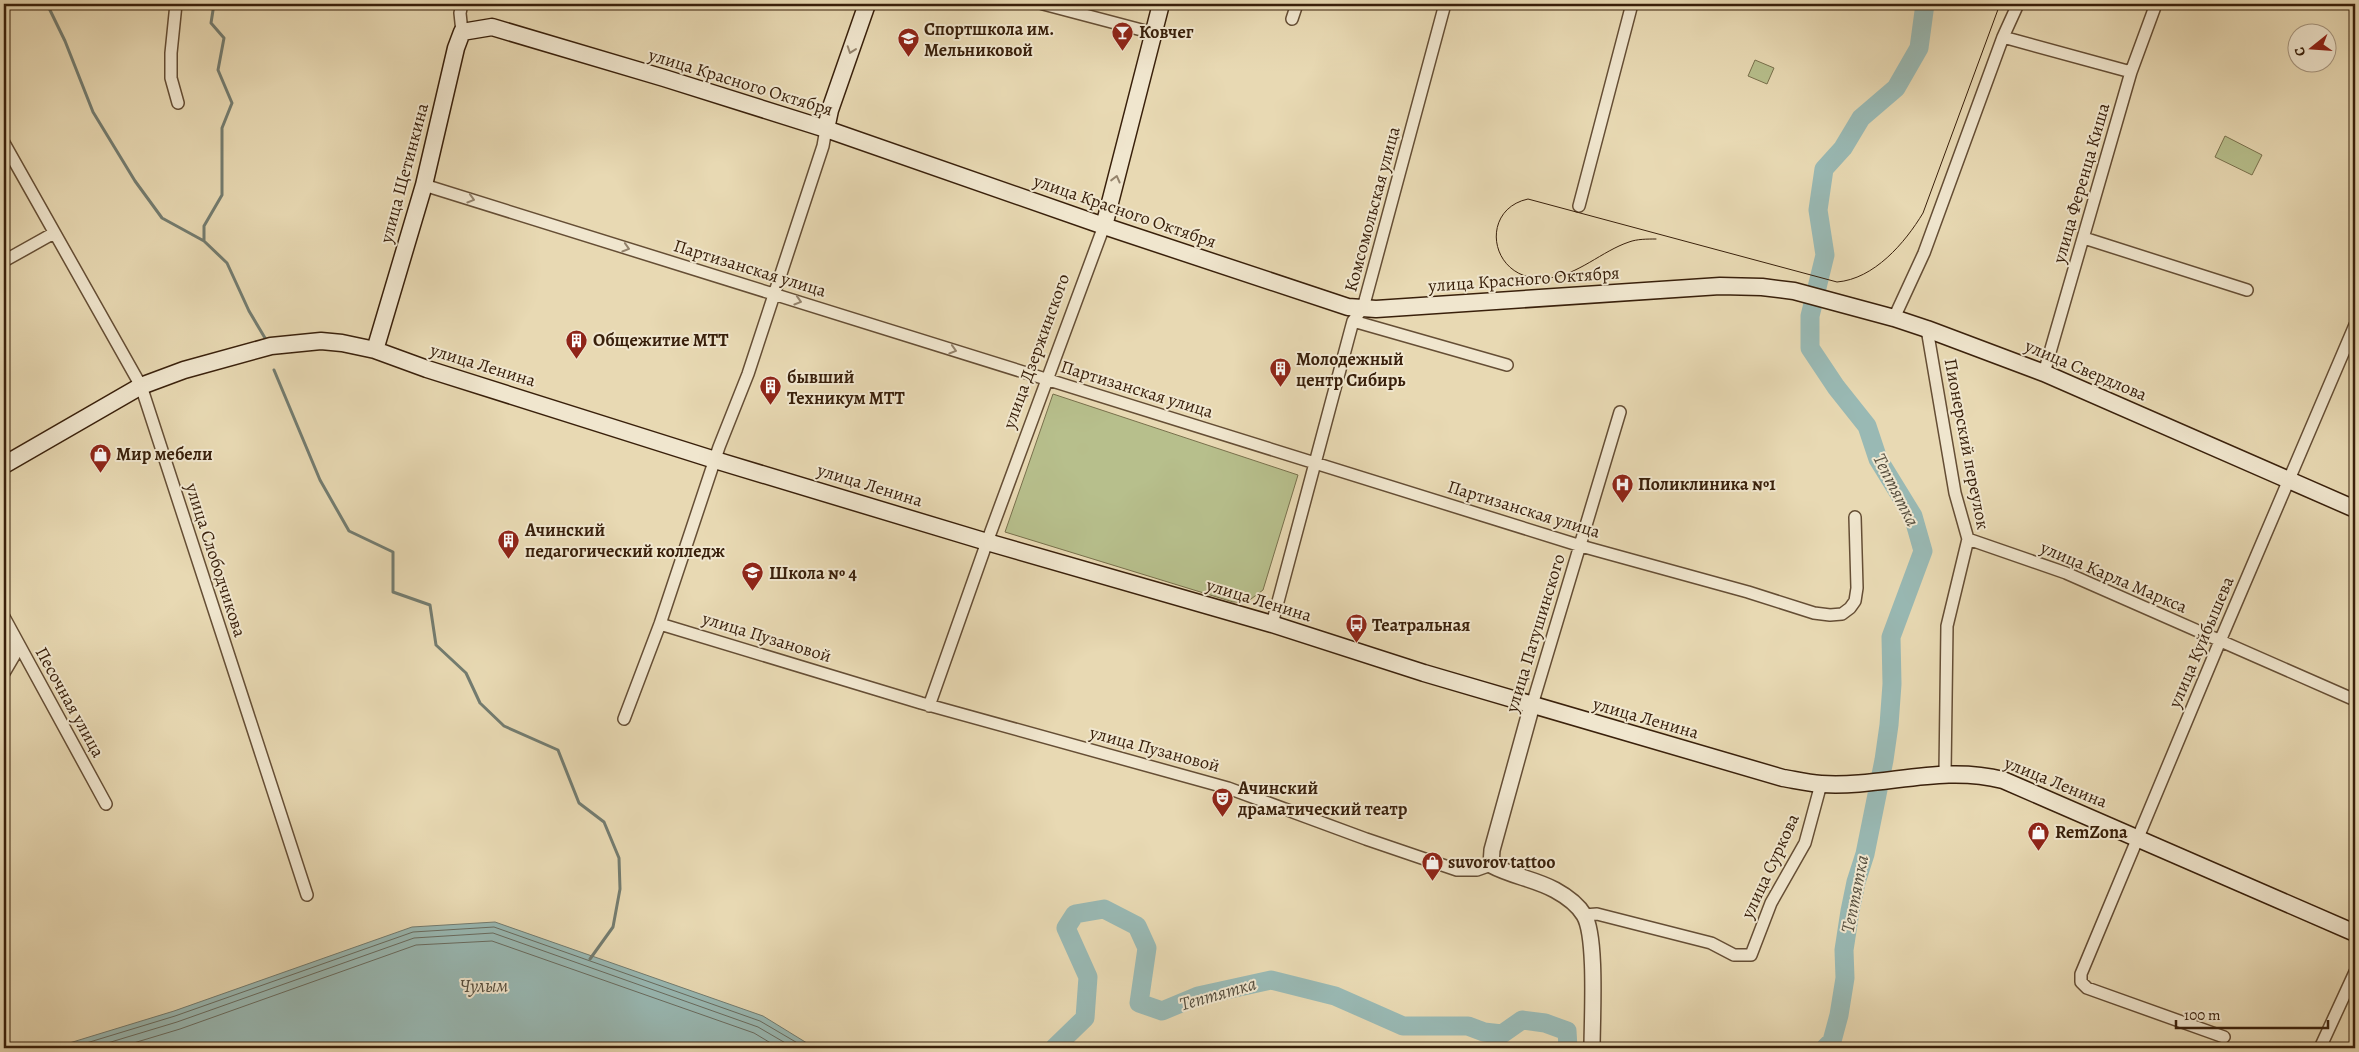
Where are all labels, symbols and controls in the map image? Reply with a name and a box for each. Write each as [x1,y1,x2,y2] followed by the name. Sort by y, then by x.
[924,17,1054,62] place label: Спортшкола им. Мельниковой
[1111,20,1135,51] bar icon: Ковчег
[1139,20,1194,44] place label: Ковчег
[2286,22,2336,72] north arrow
[896,27,920,58] school or university icon: Спортшкола им. Мельниковой
[645,42,836,121] street label: улица Красного Октября
[2290,44,2310,59] text: С
[847,45,857,53] one-way arrow
[2046,99,2116,267] street label: улица Ференца Киша
[374,100,434,247] street label: улица Щетинкина
[1338,123,1406,294] street label: Комсомольская улица
[1030,168,1220,254] street label: улица Красного Октября
[1110,174,1121,183] one-way arrow
[466,194,474,204] one-way arrow
[671,233,830,303] street label: Партизанская улица
[621,242,629,252] one-way arrow
[1427,260,1620,298] street label: улица Красного Октября
[996,270,1075,433] street label: улица Дзержинского
[793,296,801,306] one-way arrow
[565,328,589,359] building icon: Общежитие МТТ
[593,328,729,352] place label: Общежитие МТТ
[2020,333,2151,407] street label: улица Свердлова
[426,337,539,393] street label: улица Ленина
[948,344,956,354] one-way arrow
[1296,347,1406,392] place label: Молодежный центр Сибирь
[1058,354,1217,424] street label: Партизанская улица
[1939,356,1995,532] street label: Пионерский переулок
[1268,357,1292,388] building icon: Молодежный центр Сибирь
[787,365,905,410] place label: бывший Техникум МТТ
[759,375,783,406] building icon: бывший Техникум МТТ
[88,442,112,473] shop icon: Мир мебели
[116,442,213,466] place label: Мир мебели
[1867,449,1926,531] water label: Тептятка
[813,457,926,513] street label: улица Ленина
[1610,472,1634,503] hospital icon: Поликлиника №1
[1638,472,1776,496] place label: Поликлиника №1
[1445,474,1604,544] street label: Партизанская улица
[180,479,252,641] street label: улица Слободчикова
[524,518,725,563] place label: Ачинский педагогический колледж
[497,528,521,559] building icon: Ачинский педагогический колледж
[2036,535,2192,619] street label: улица Карла Маркса
[1499,551,1571,716] street label: улица Патушинского
[741,561,765,592] school or university icon: Школа № 4
[769,561,857,585] place label: Школа № 4
[1202,572,1315,628] street label: улица Ленина
[2162,572,2240,712] street label: улица Куйбышева
[699,606,834,668] street label: улица Пузановой
[1344,613,1368,644] bus stop icon: Театральная
[1372,613,1470,637] place label: Театральная
[30,642,111,762] street label: Песочная улица
[1589,691,1702,745] street label: улица Ленина
[1086,720,1223,778] street label: улица Пузановой
[2000,750,2112,814] street label: улица Ленина
[1237,776,1408,821] place label: Ачинский драматический театр
[1210,786,1234,817] theatre icon: Ачинский драматический театр
[1735,809,1805,923] street label: улица Суркова
[2027,820,2051,851] shop icon: RemZona
[2055,820,2128,844] place label: RemZona
[1420,850,1444,881] shop icon: suvorov tattoo
[1448,850,1556,874] place label: suvorov tattoo
[1835,853,1875,935] water label: Тептятка
[1176,971,1260,1017] water label: Тептятка
[460,973,509,999] water label: Чулым
[2176,997,2329,1029] scale bar
[2184,1005,2221,1025] text: 100 m

